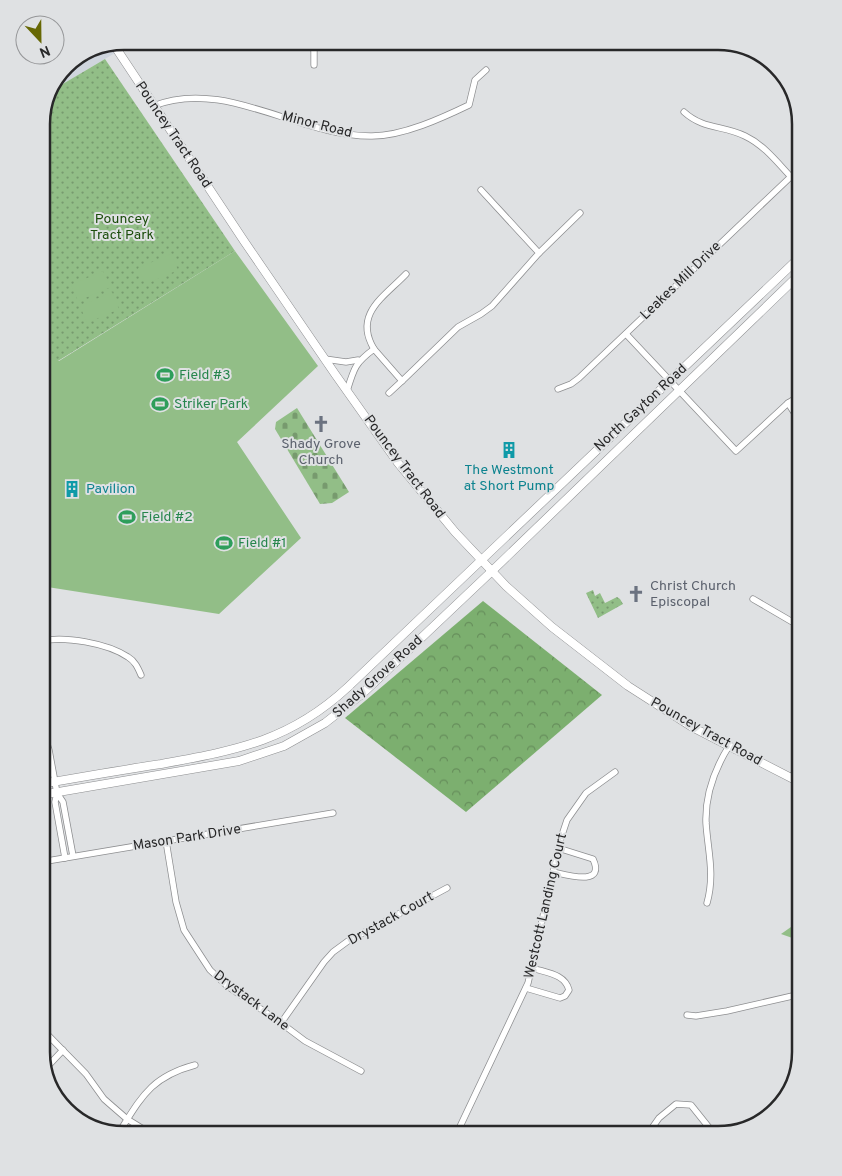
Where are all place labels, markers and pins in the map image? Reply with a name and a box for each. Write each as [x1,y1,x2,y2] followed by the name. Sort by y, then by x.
[155,365,175,385] sports icon: Field #3
[179,367,231,384] place label: Field #3
[150,394,170,414] sports icon: Striker Park
[174,396,248,413] place label: Striker Park
[311,414,331,434] church icon: Shady Grove Church
[281,436,361,469] place label: Shady Grove Church
[499,440,519,460] building icon: The Westmont at Short Pump
[464,462,554,495] place label: The Westmont at Short Pump
[62,479,82,499] building icon: Pavilion
[86,481,135,498] place label: Pavilion
[117,507,137,527] sports icon: Field #2
[141,509,193,526] place label: Field #2
[214,533,234,553] sports icon: Field #1
[238,535,287,552] place label: Field #1
[650,578,736,611] place label: Christ Church Episcopal
[626,584,646,604] church icon: Christ Church Episcopal

